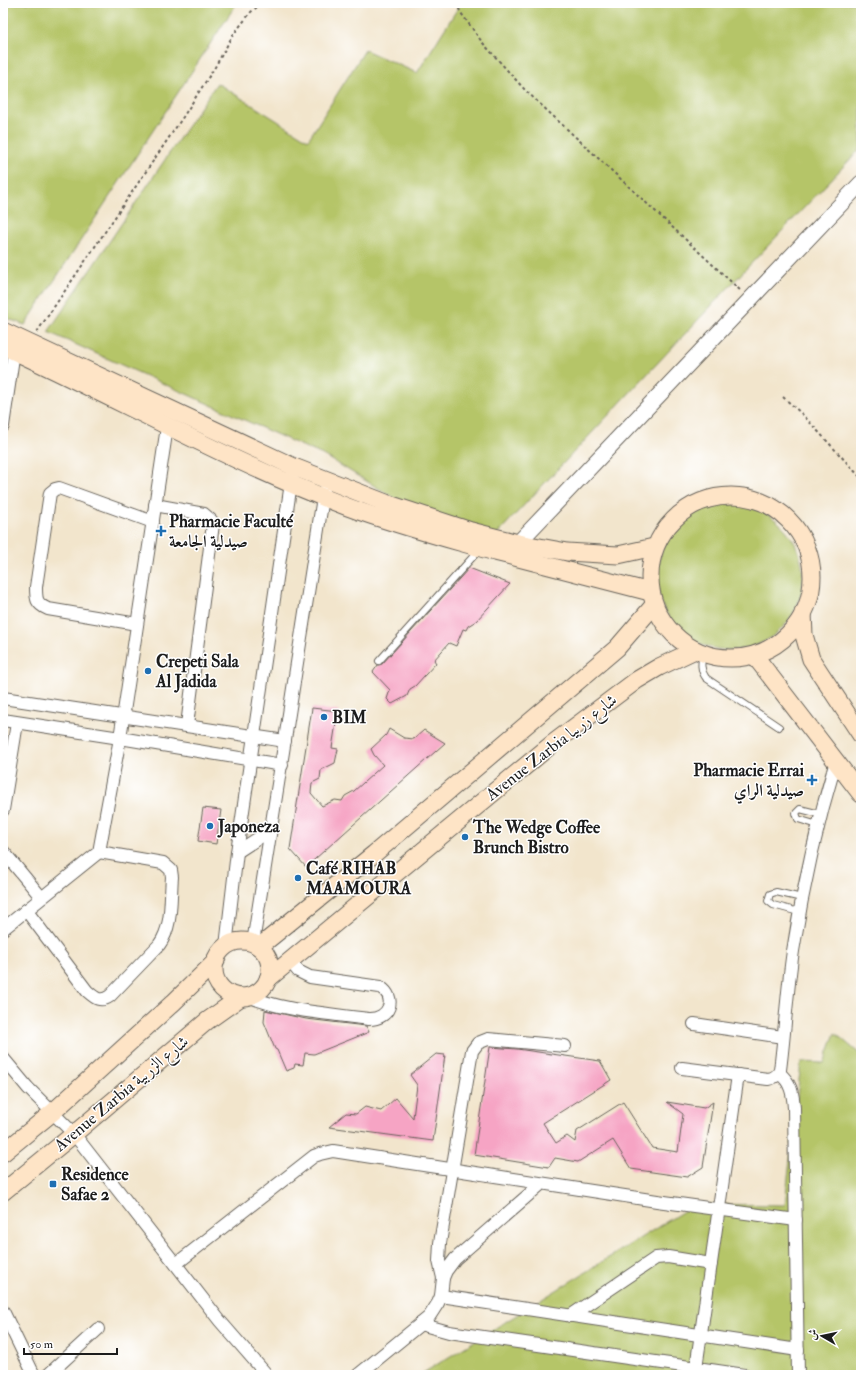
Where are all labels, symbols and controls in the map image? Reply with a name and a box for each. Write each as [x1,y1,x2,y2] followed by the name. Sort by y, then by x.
[169,511,294,552] place label: Pharmacie Faculté صيدلية الجامعة
[156,526,166,536] marker: Pharmacie Faculté صيدلية الجامعة
[155,651,240,693] place label: Crepeti Sala Al Jadida
[143,666,153,676] marker: Crepeti Sala Al Jadida
[481,689,623,808] street label: Avenue Zarbia شارع زربيا
[332,707,367,728] place label: BIM
[319,712,329,722] marker: BIM
[693,760,804,804] place label: Pharmacie Errai صيدلية الراي
[807,775,817,785] marker: Pharmacie Errai صيدلية الراي
[217,816,280,838] place label: Japoneza
[472,817,601,858] place label: The Wedge Coffee Brunch Bistro
[205,821,215,831] marker: Japoneza
[460,832,470,842] marker: The Wedge Coffee Brunch Bistro
[305,858,411,899] place label: Café RIHAB MAAMOURA
[293,873,303,883] marker: Café RIHAB MAAMOURA
[49,1031,195,1159] street label: Avenue Zarbia شارع الزربية
[61,1164,129,1205] place label: Residence Safae 2
[48,1179,58,1189] marker: Residence Safae 2
[802,1316,842,1356] north arrow
[805,1328,820,1341] text: ش
[24,1330,117,1356] scale bar
[30,1337,54,1352] text: 50 m

